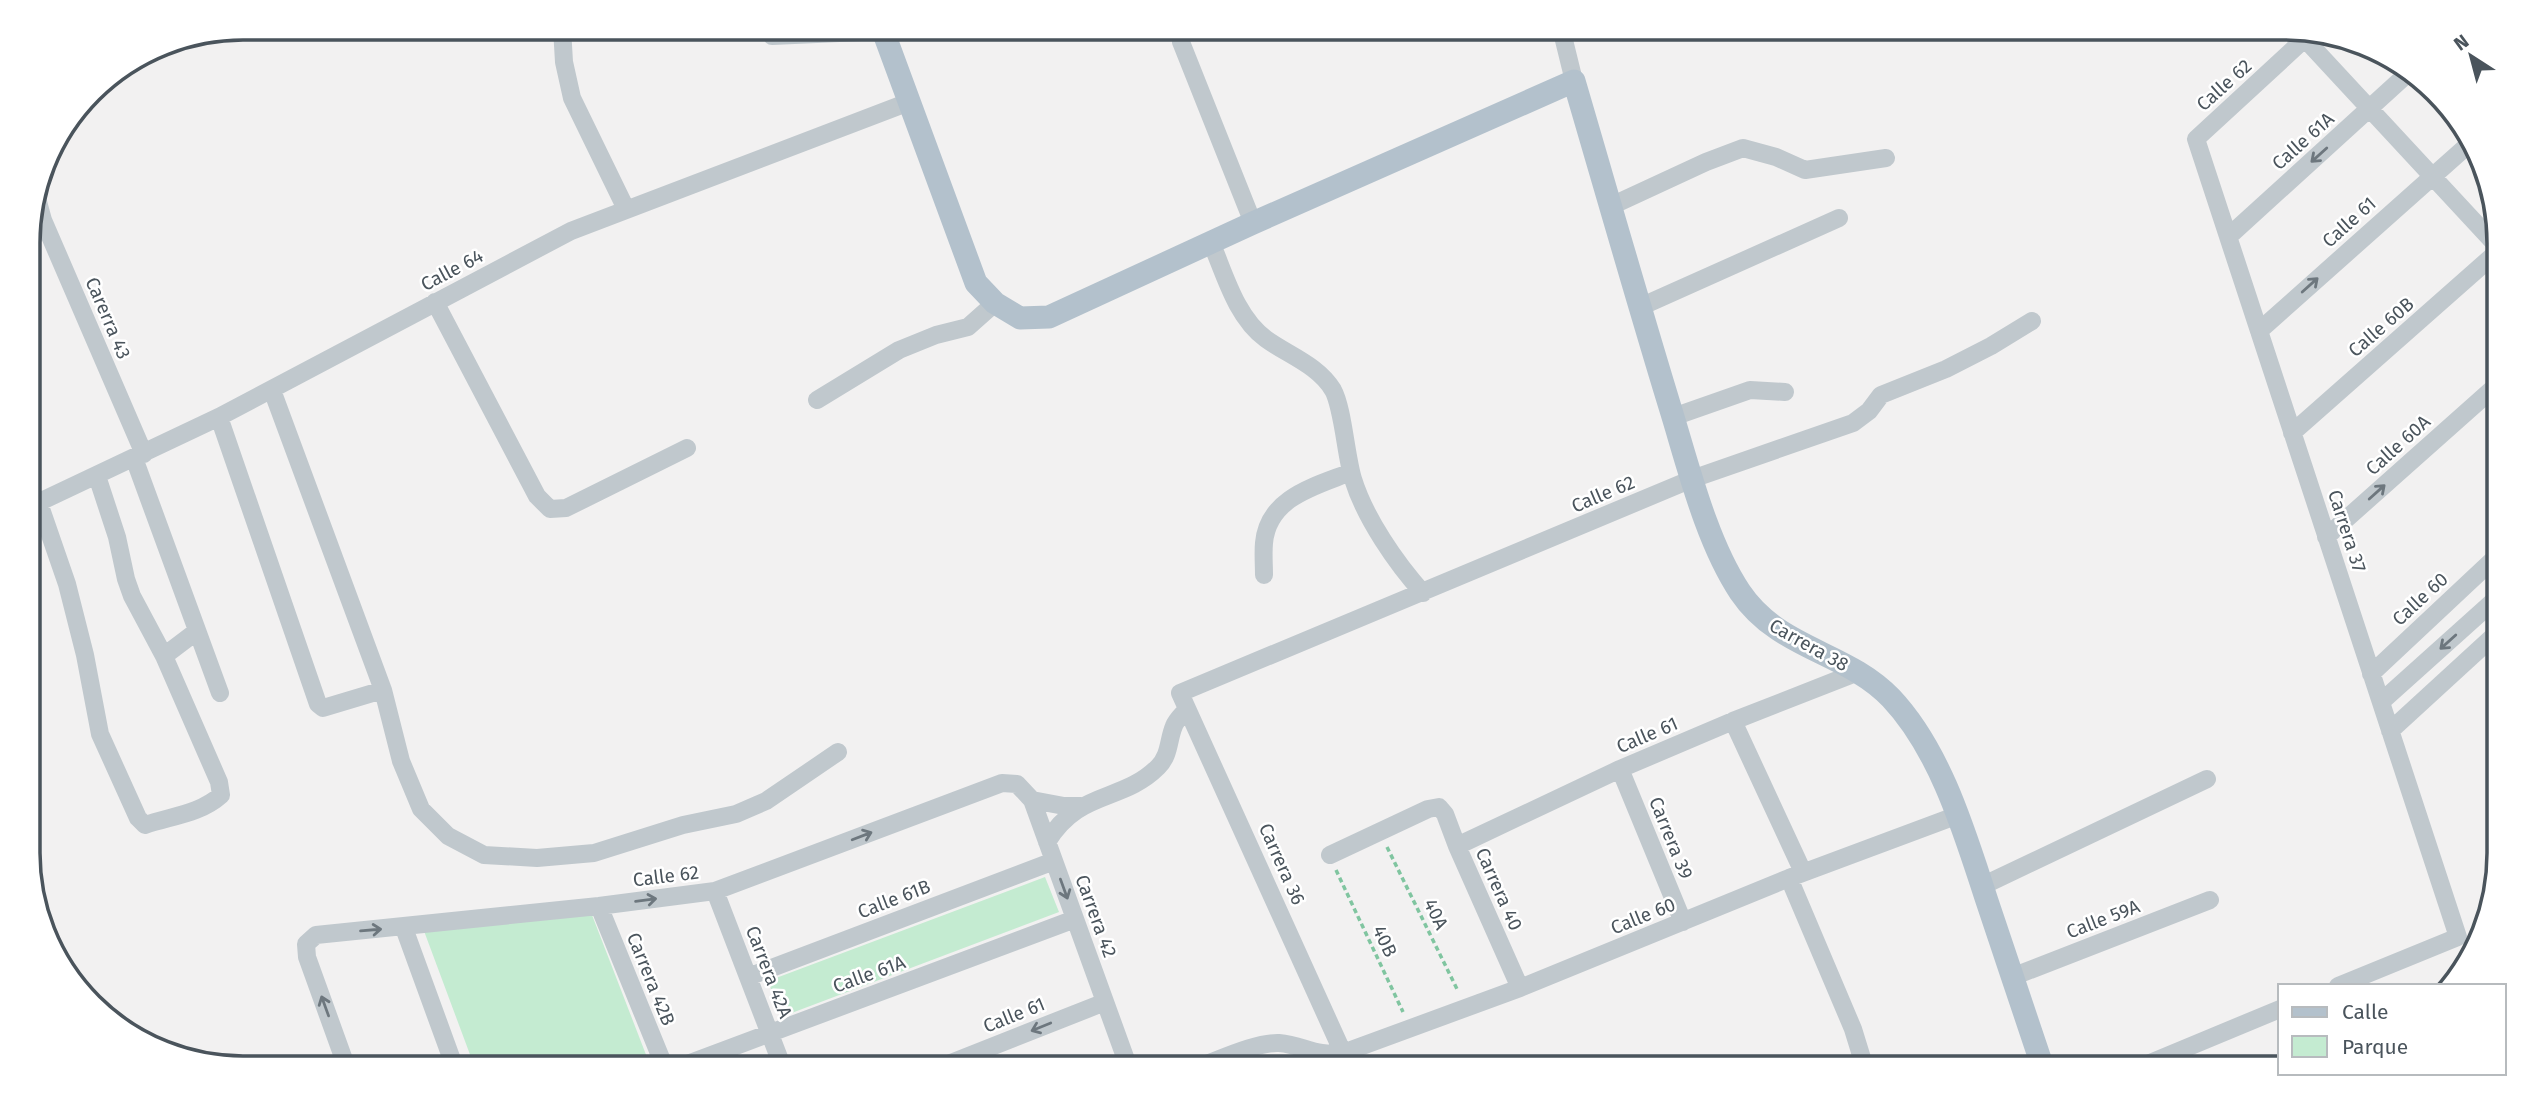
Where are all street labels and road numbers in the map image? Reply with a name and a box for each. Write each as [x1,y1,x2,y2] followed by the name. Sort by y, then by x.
[2192,54,2256,116] street label: Calle 62
[2267,107,2339,175] street label: Calle 61A
[2317,192,2381,252] street label: Calle 61
[417,244,487,296] street label: Calle 64
[81,274,135,362] street label: Carerra 43
[2344,292,2418,362] street label: Calle 60B
[2361,410,2435,480] street label: Calle 60A
[1568,470,1638,518] street label: Calle 62
[2323,487,2371,575] street label: Carrera 37
[2387,567,2453,631] street label: Calle 60
[1765,614,1853,676] street label: Carrera 38
[1613,712,1681,758] street label: Calle 61
[1644,794,1698,882] street label: Carrera 39
[1254,820,1310,908] street label: Carrera 36
[1471,844,1527,934] street label: Carrera 40
[632,861,700,891] street label: Calle 62
[1070,871,1122,961] street label: Carrera 42
[854,875,934,923] street label: Calle 61B
[1607,893,1679,939] street label: Calle 60
[2063,894,2143,944] street label: Calle 59A
[1419,895,1453,933] street label: 40A
[741,922,797,1022] street label: Carrera 42A
[1368,922,1402,960] street label: 40B
[622,929,680,1029] street label: Carrera 42B
[830,950,908,998] street label: Calle 61A
[980,992,1048,1038] street label: Calle 61

